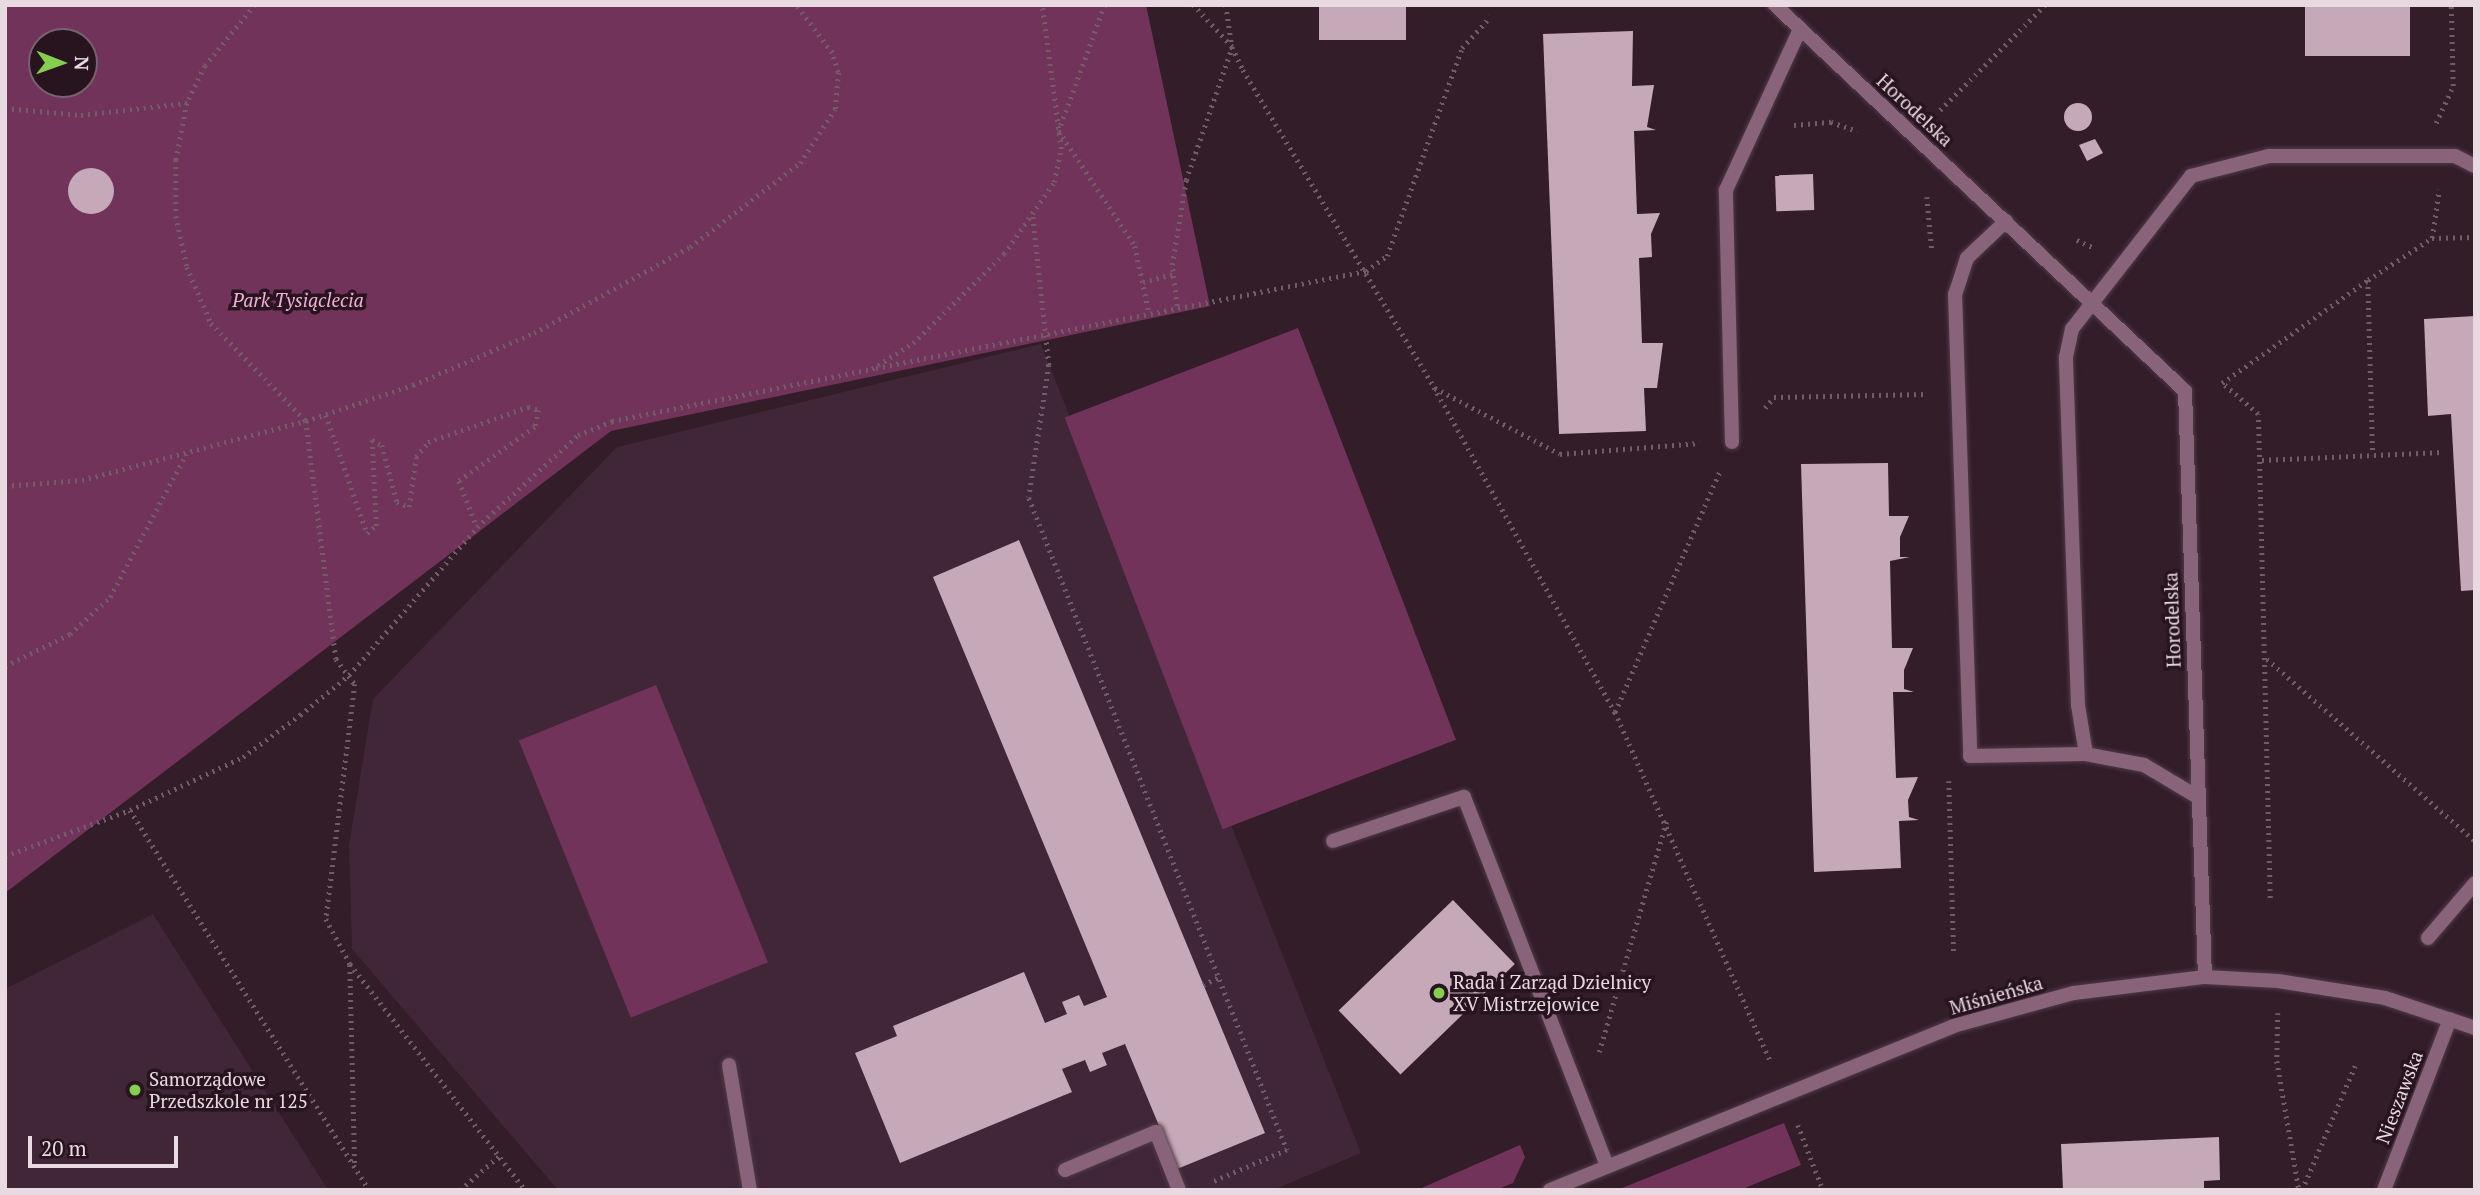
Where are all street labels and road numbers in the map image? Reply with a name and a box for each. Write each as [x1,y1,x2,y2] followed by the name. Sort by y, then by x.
[1872,69,1958,151] street label: Horodelska
[2159,572,2185,668] street label: Horodelska
[1947,971,2045,1019] street label: Miśnieńska
[2371,1047,2427,1147] street label: Nieszawska

